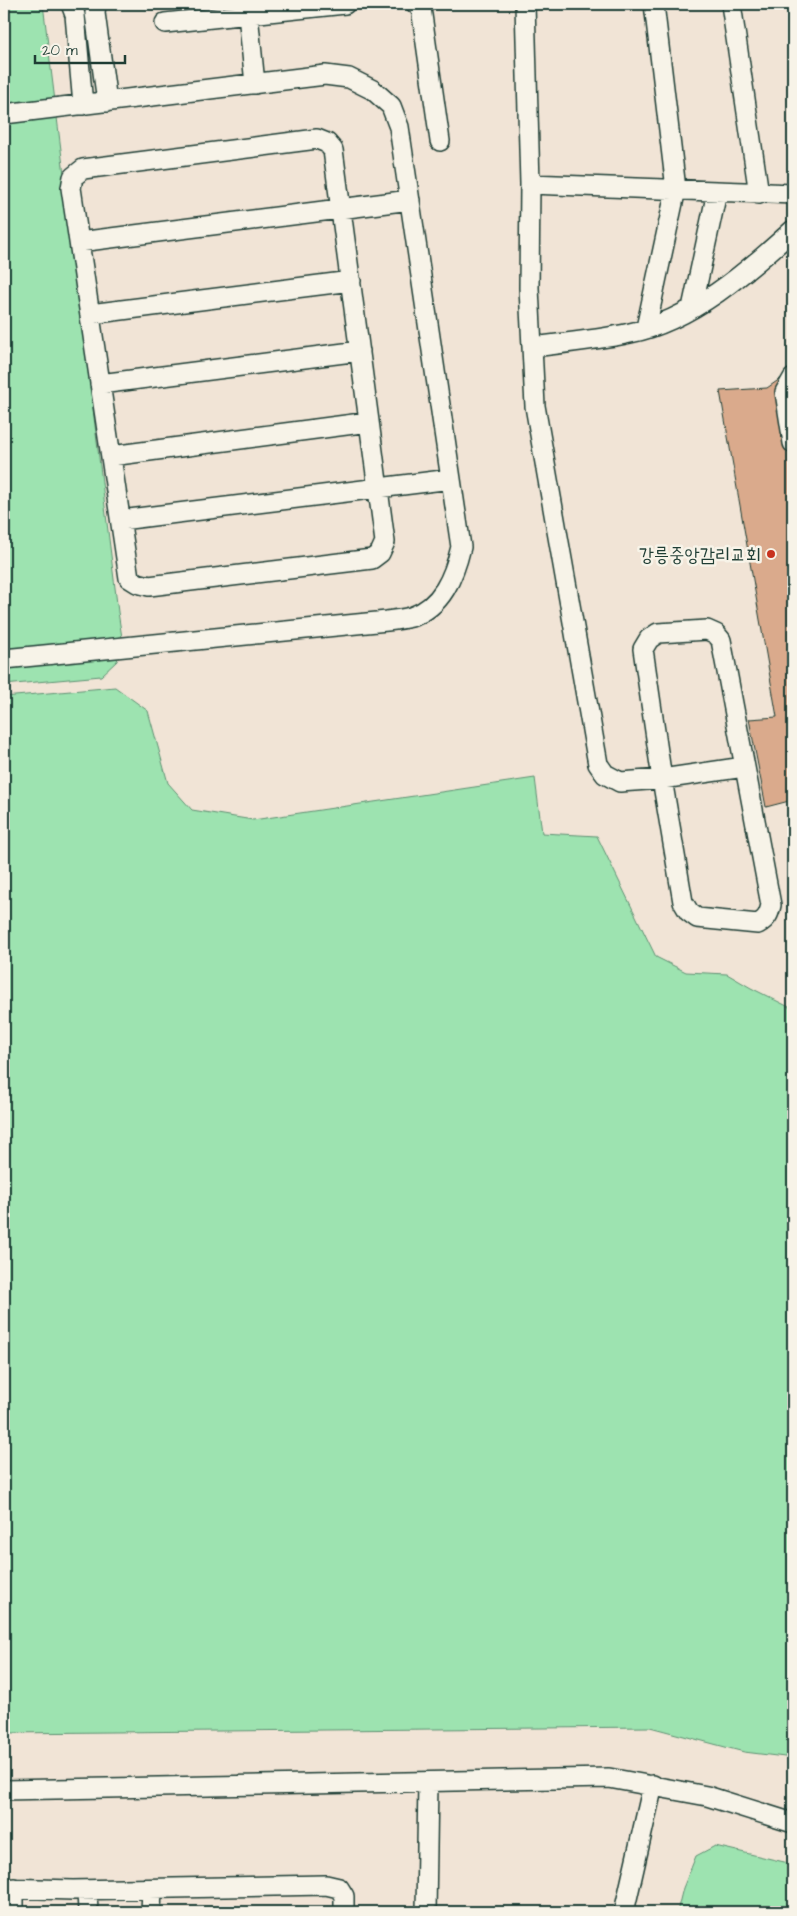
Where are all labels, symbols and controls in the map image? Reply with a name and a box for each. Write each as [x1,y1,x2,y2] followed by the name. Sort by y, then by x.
[35,32,125,64] scale bar
[42,40,78,61] text: 20 m
[639,542,761,569] place label: 강릉중앙감리교회
[765,548,777,560] marker: 강릉중앙감리교회

